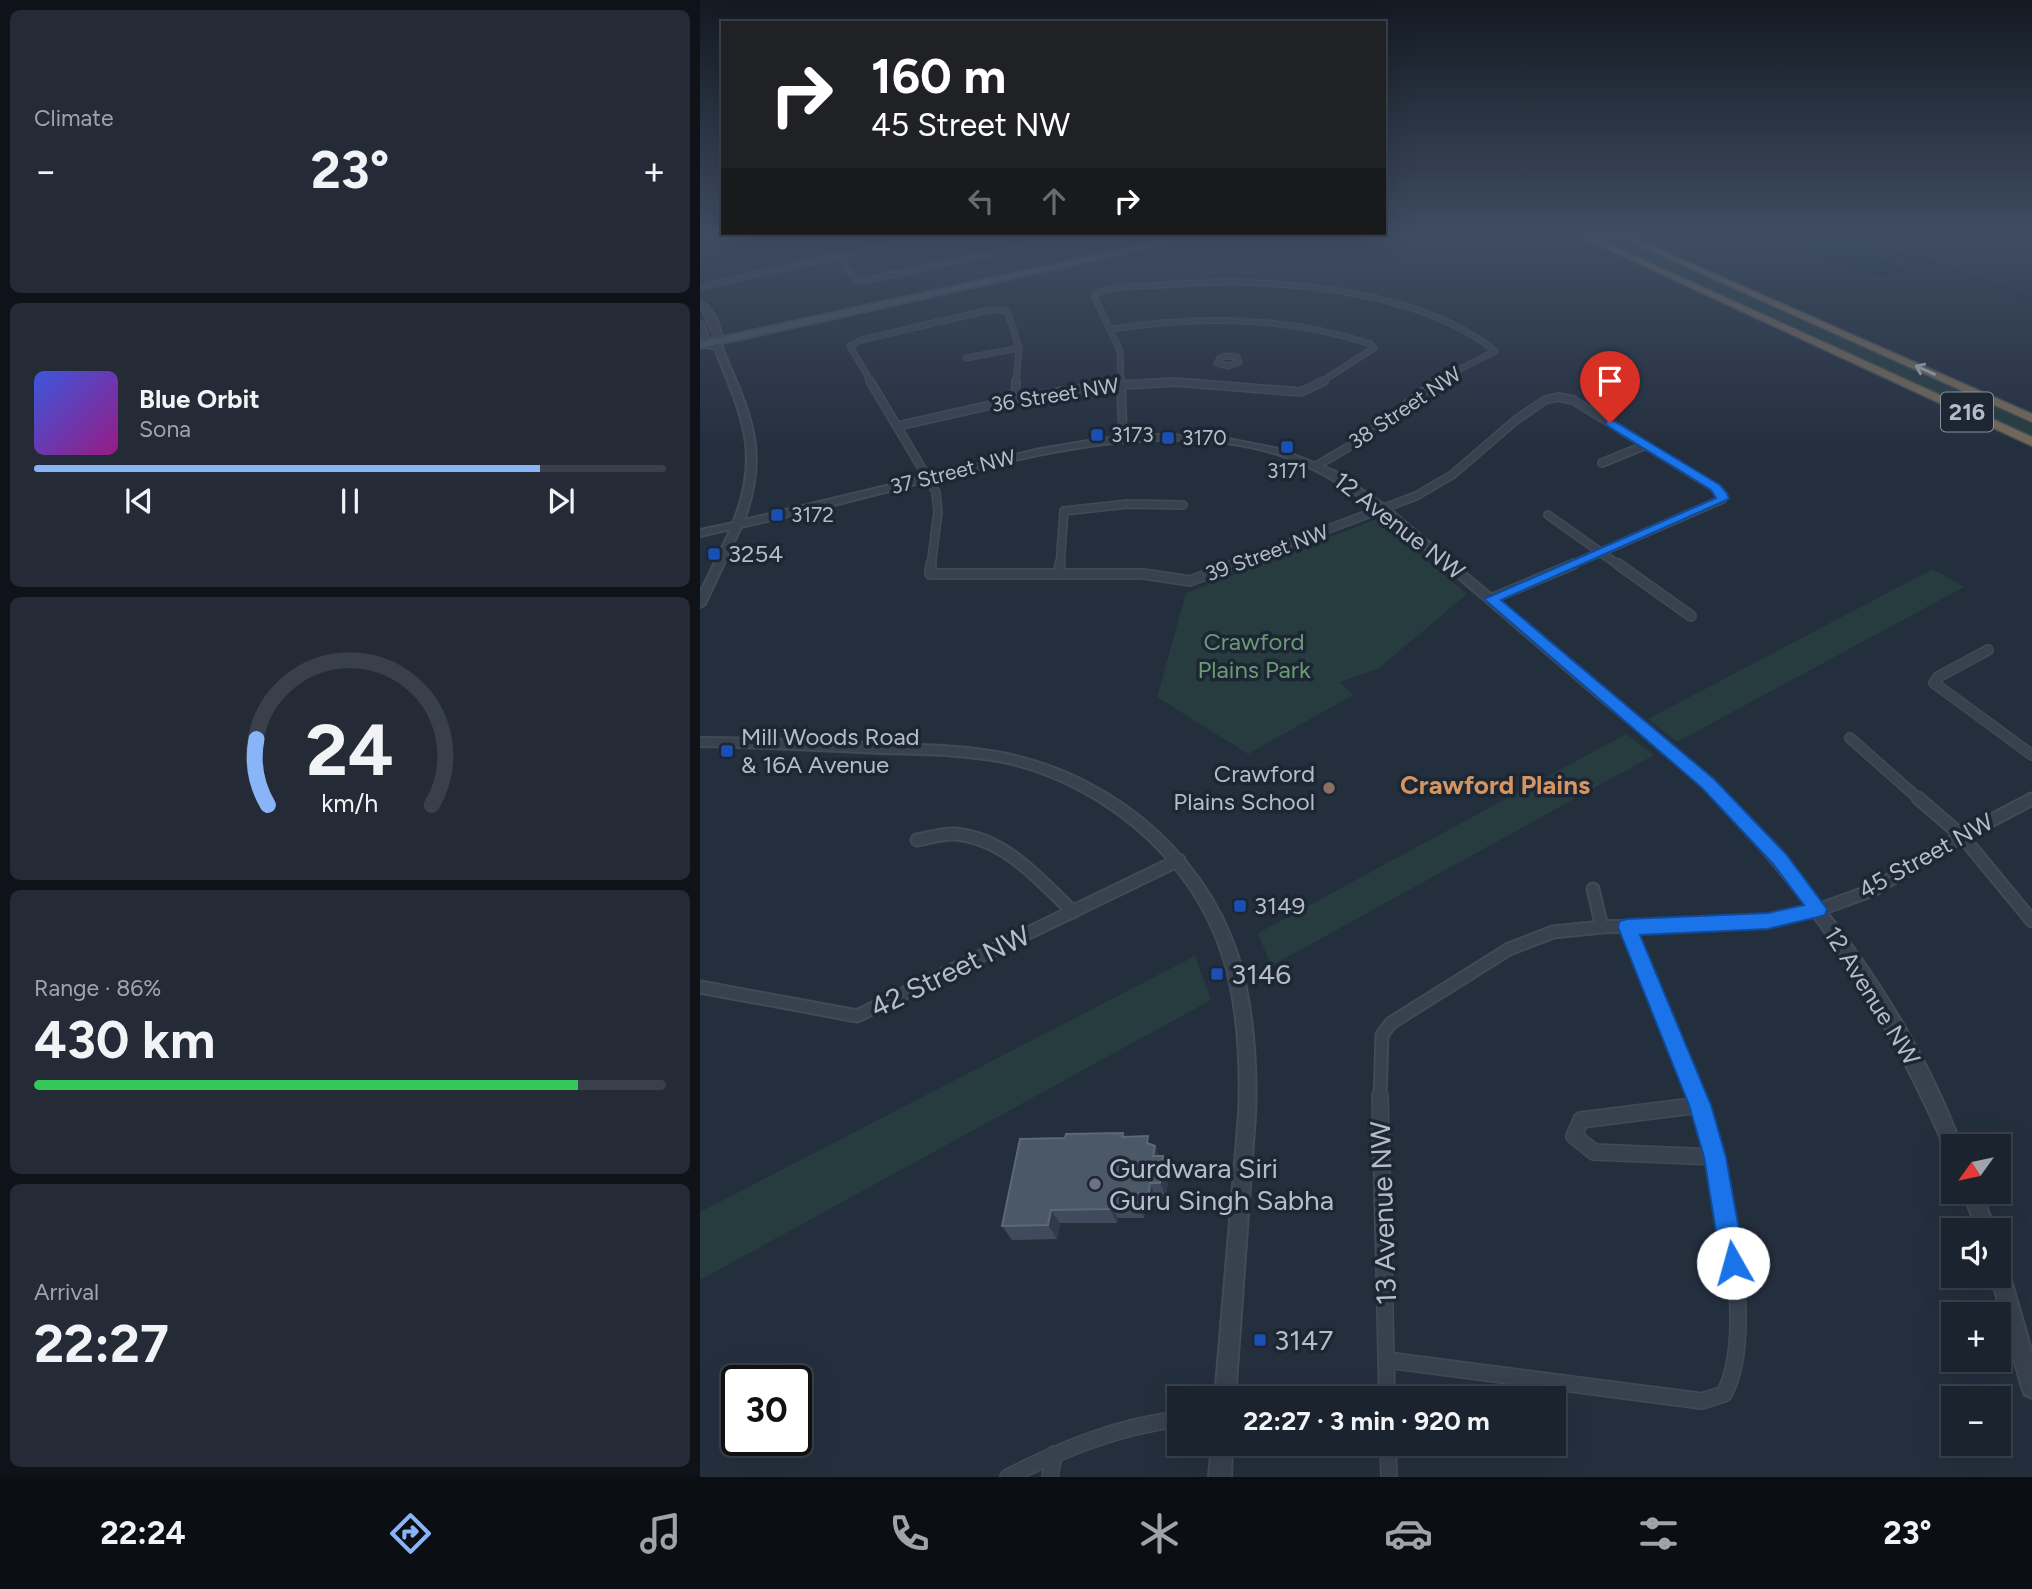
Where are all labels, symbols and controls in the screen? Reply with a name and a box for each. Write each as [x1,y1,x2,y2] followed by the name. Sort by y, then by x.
[871,46,1006,105] text: 160 m
[756,49,847,140] icon: right
[34,104,113,132] text: Climate
[871,106,1070,144] text: 45 Street NW
[311,139,389,201] text: 23°
[34,148,58,194] text: −
[642,148,666,194] text: +
[962,182,1000,220] icon: left
[1035,182,1073,220] icon: ahead
[1108,182,1146,220] icon: right
[1580,351,1640,423] pin
[1344,361,1466,454] street label: 38 Street NW
[1591,362,1629,400] icon: arrive
[1915,363,1936,376] one-way arrow
[989,372,1121,417] street label: 36 Street NW
[139,383,260,415] text: Blue Orbit
[1941,392,1993,432] road number: 216
[139,415,191,443] text: Sona
[1111,422,1154,447] place label: 3173
[1182,425,1227,450] place label: 3170
[1089,427,1105,443] marker: 3173
[1160,430,1176,446] marker: 3170
[1279,439,1295,455] marker: 3171
[888,444,1018,499] street label: 37 Street NW
[1267,458,1307,483] place label: 3171
[1328,466,1470,586] street label: 12 Avenue NW
[120,482,158,520] icon: previous
[331,482,369,520] icon: pause
[542,482,580,520] icon: next
[791,502,834,527] place label: 3172
[769,507,785,523] marker: 3172
[1202,519,1332,586] street label: 39 Street NW
[728,539,783,568] place label: 3254
[706,546,722,562] marker: 3254
[1197,627,1311,684] park label: Crawford Plains Park
[306,706,394,793] text: 24
[741,722,920,779] place label: Mill Woods Road & 16A Avenue
[719,743,735,759] marker: Mill Woods Road & 16A Avenue
[1173,759,1315,816] place label: Crawford Plains School
[1400,769,1590,801] district label: Crawford Plains
[1321,780,1337,796] marker: Crawford Plains School
[321,787,379,817] text: km/h
[1853,807,1998,904] street label: 45 Street NW
[1254,891,1305,920] place label: 3149
[1232,898,1248,914] marker: 3149
[864,918,1036,1024] street label: 42 Street NW
[1818,921,1927,1070] street label: 12 Avenue NW
[1231,957,1291,991] place label: 3146
[1209,966,1225,982] marker: 3146
[34,974,161,1002] text: Range · 86%
[34,1009,215,1071] text: 430 km
[1363,1120,1403,1305] street label: 13 Avenue NW
[1941,1134,2011,1204] north arrow
[1941,1134,2011,1456] map controls
[1109,1151,1334,1217] place label: Gurdwara Siri Guru Singh Sabha
[1087,1176,1103,1192] marker: Gurdwara Siri Guru Singh Sabha
[1941,1218,2011,1288] button: sound
[1696,1226,1770,1300] position arrow
[34,1278,99,1306] text: Arrival
[1941,1302,2011,1372] button: +
[34,1313,169,1375] text: 22:27
[1274,1323,1333,1357] place label: 3147
[1252,1332,1268,1348] marker: 3147
[721,1365,812,1456] speed limit sign: 30
[1941,1386,2011,1456] button: −
[1243,1405,1490,1437] text: 22:27 · 3 min · 920 m
[386,1509,435,1558] icon: directions
[636,1509,685,1558] icon: music
[885,1509,934,1558] icon: phone
[1135,1509,1184,1558] icon: climate
[1384,1509,1433,1558] icon: car
[1634,1509,1683,1558] icon: filters
[100,1514,186,1552] text: 22:24
[1883,1514,1932,1552] text: 23°

